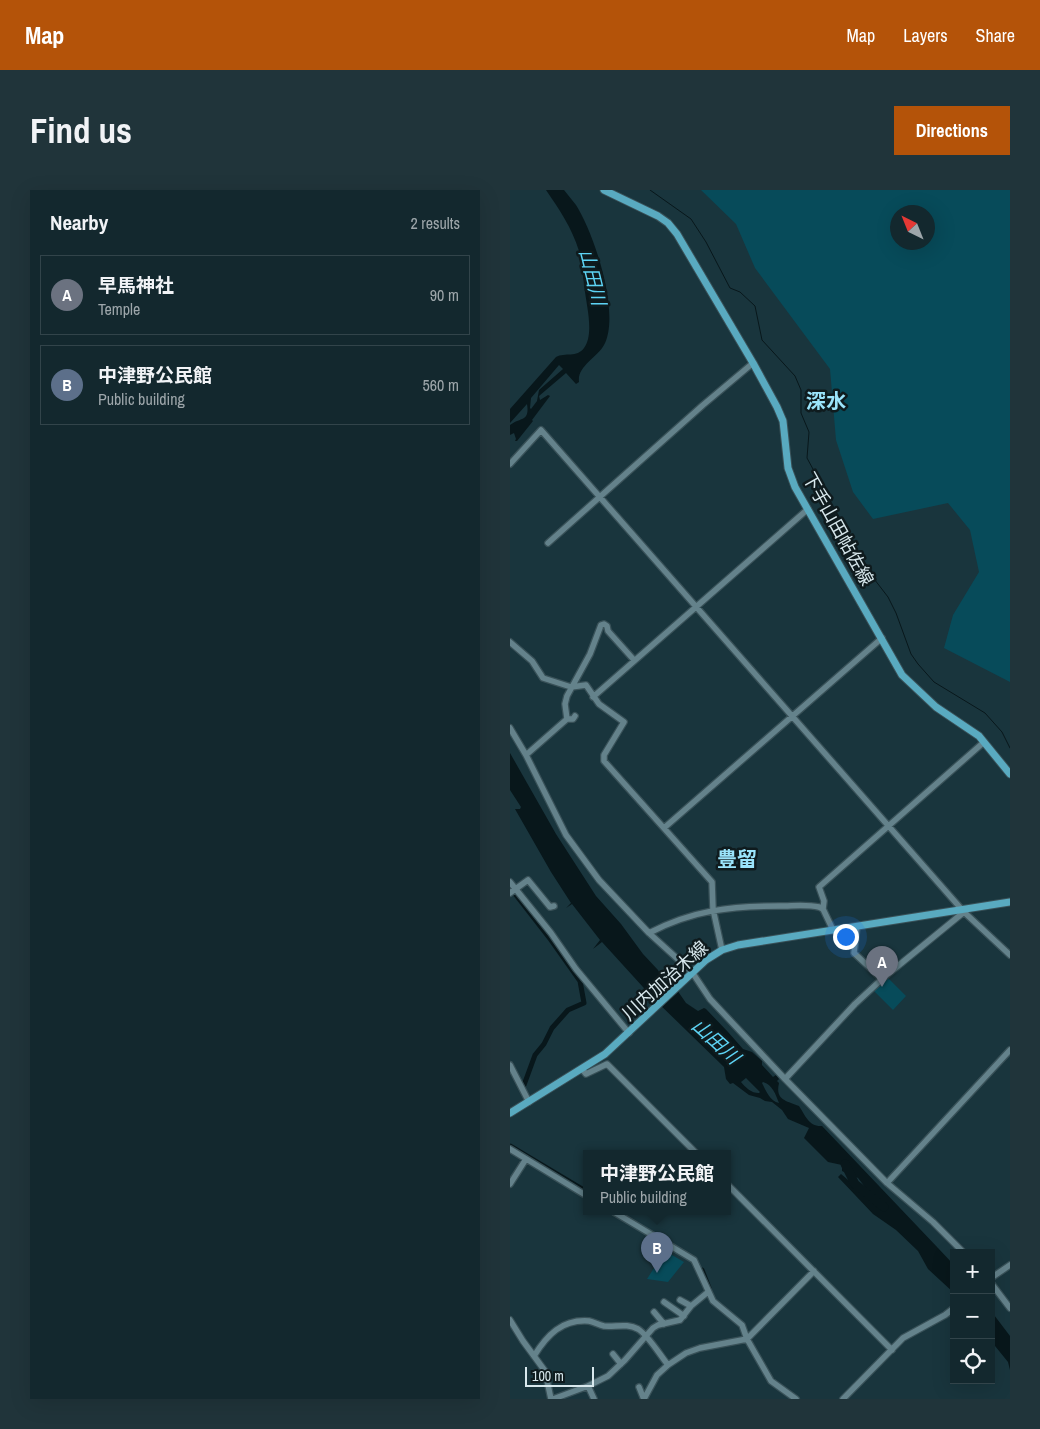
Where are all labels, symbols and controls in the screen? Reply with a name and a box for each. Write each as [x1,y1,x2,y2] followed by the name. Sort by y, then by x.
[25,19,64,51] text: Map
[847,23,875,48] text: Map
[903,23,948,48] text: Layers
[976,23,1015,48] text: Share
[894,106,1010,155] button: Directions
[30,107,132,154] text: Find us
[890,205,935,250] north arrow
[50,208,108,237] text: Nearby
[410,212,460,234] text: 2 results
[573,246,613,310] water label: 山田川
[98,272,174,298] text: 早馬神社
[62,284,72,306] text: A
[430,284,459,306] text: 90 m
[98,298,140,320] text: Temple
[98,362,212,388] text: 中津野公民館
[62,374,72,396] text: B
[423,374,459,396] text: 560 m
[806,387,846,414] district label: 深水
[98,388,185,410] text: Public building
[797,468,880,590] street label: 下手山田帖佐線
[717,845,757,872] district label: 豊留
[833,924,859,950] your location
[616,935,713,1026] street label: 川内加治木線
[866,946,898,987] pin: A
[686,1012,747,1071] water label: 山田川
[583,1150,731,1215] popup
[600,1160,714,1186] text: 中津野公民館
[600,1186,687,1208] text: Public building
[641,1232,673,1273] pin: B
[950,1249,995,1384] map controls
[950,1249,995,1294] button: +
[950,1294,995,1339] button: −
[950,1339,995,1384] button: locate
[525,1364,594,1387] scale bar
[532,1367,564,1385] text: 100 m

